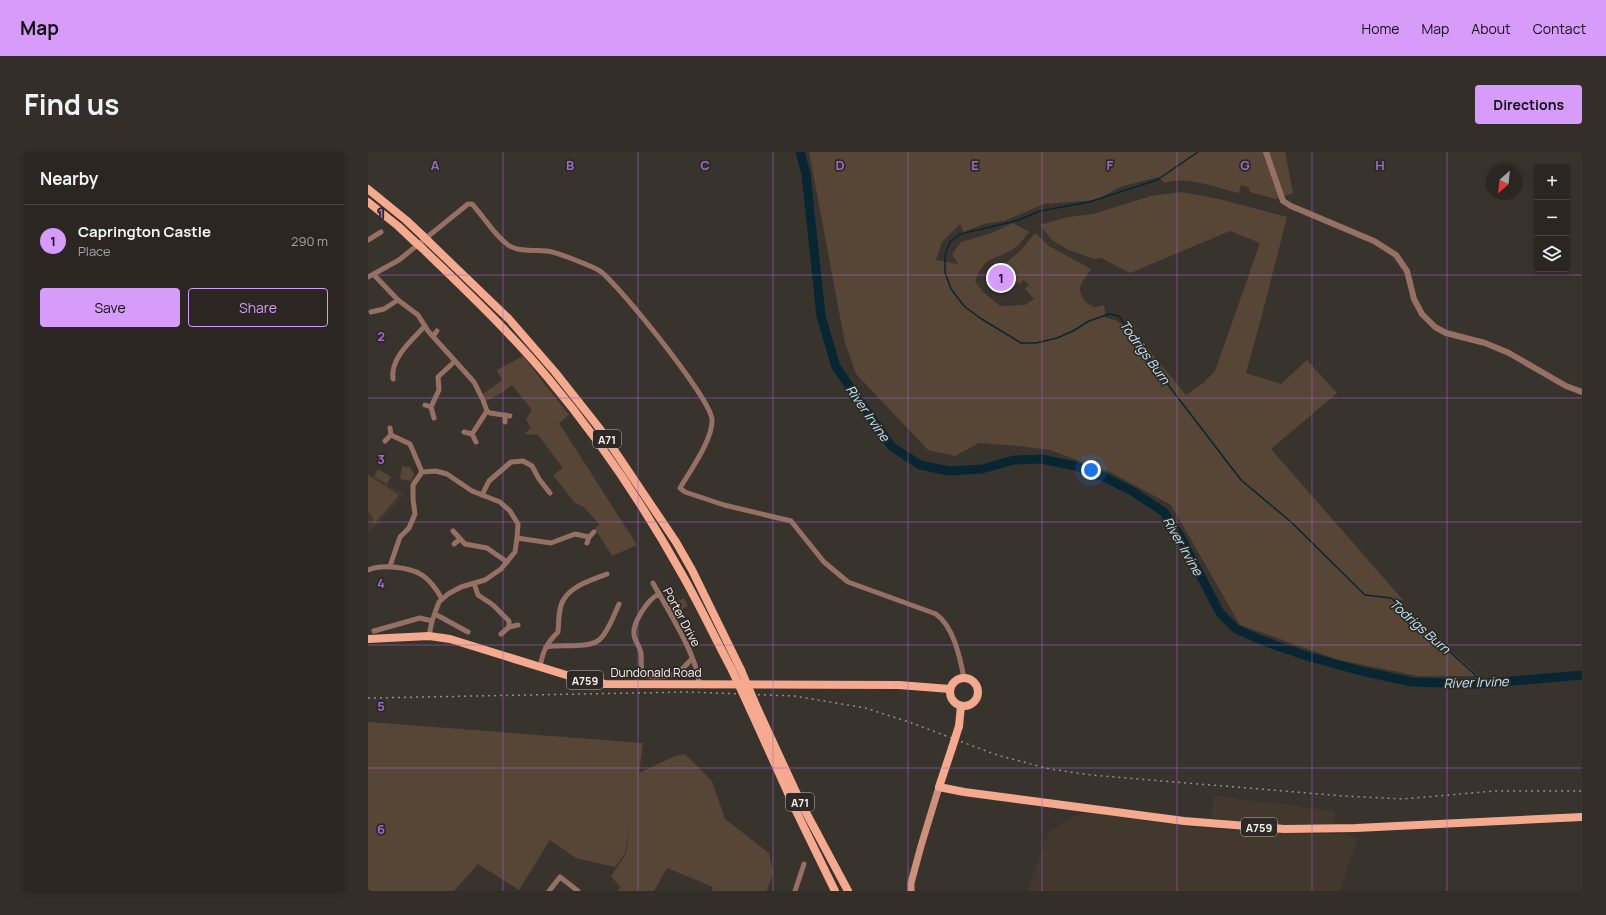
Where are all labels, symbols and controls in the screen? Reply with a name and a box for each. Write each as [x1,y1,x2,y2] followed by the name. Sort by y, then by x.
[20,15,59,41] text: Map
[1362,19,1399,38] text: Home
[1421,19,1449,38] text: Map
[1471,19,1511,38] text: About
[1533,19,1586,38] text: Contact
[24,85,119,123] text: Find us
[1475,85,1582,124] button: Directions
[431,156,440,174] text: A
[566,156,574,174] text: B
[700,156,710,174] text: C
[835,156,845,174] text: D
[971,156,979,174] text: E
[1107,156,1114,174] text: F
[1240,156,1250,174] text: G
[1375,156,1385,174] text: H
[1486,164,1522,200] north arrow
[1534,164,1570,272] map controls
[1534,164,1570,200] button: +
[40,167,98,190] text: Nearby
[1534,200,1570,236] button: −
[378,204,384,222] text: 1
[78,221,211,242] text: Caprington Castle
[50,232,56,250] text: 1
[291,232,328,250] text: 290 m
[1534,236,1570,272] button: layers
[78,242,111,260] text: Place
[988,263,1014,293] pin: 1
[40,288,180,327] button: Save
[188,288,328,327] button: Share
[1116,316,1175,389] water label: Todrigs Burn
[377,327,385,345] text: 2
[842,381,895,446] water label: River Irvine
[593,430,621,448] road number: A71
[377,450,385,468] text: 3
[1081,460,1101,480] your location
[1159,513,1208,580] water label: River Irvine
[377,574,385,592] text: 4
[659,584,705,650] street label: Porter Drive
[1386,595,1455,658] water label: Todrigs Burn
[610,664,702,681] street label: Dundonald Road
[567,671,603,689] road number: A759
[1443,672,1510,692] water label: River Irvine
[377,697,385,715] text: 5
[786,793,814,811] road number: A71
[1241,818,1277,836] road number: A759
[377,820,385,838] text: 6

